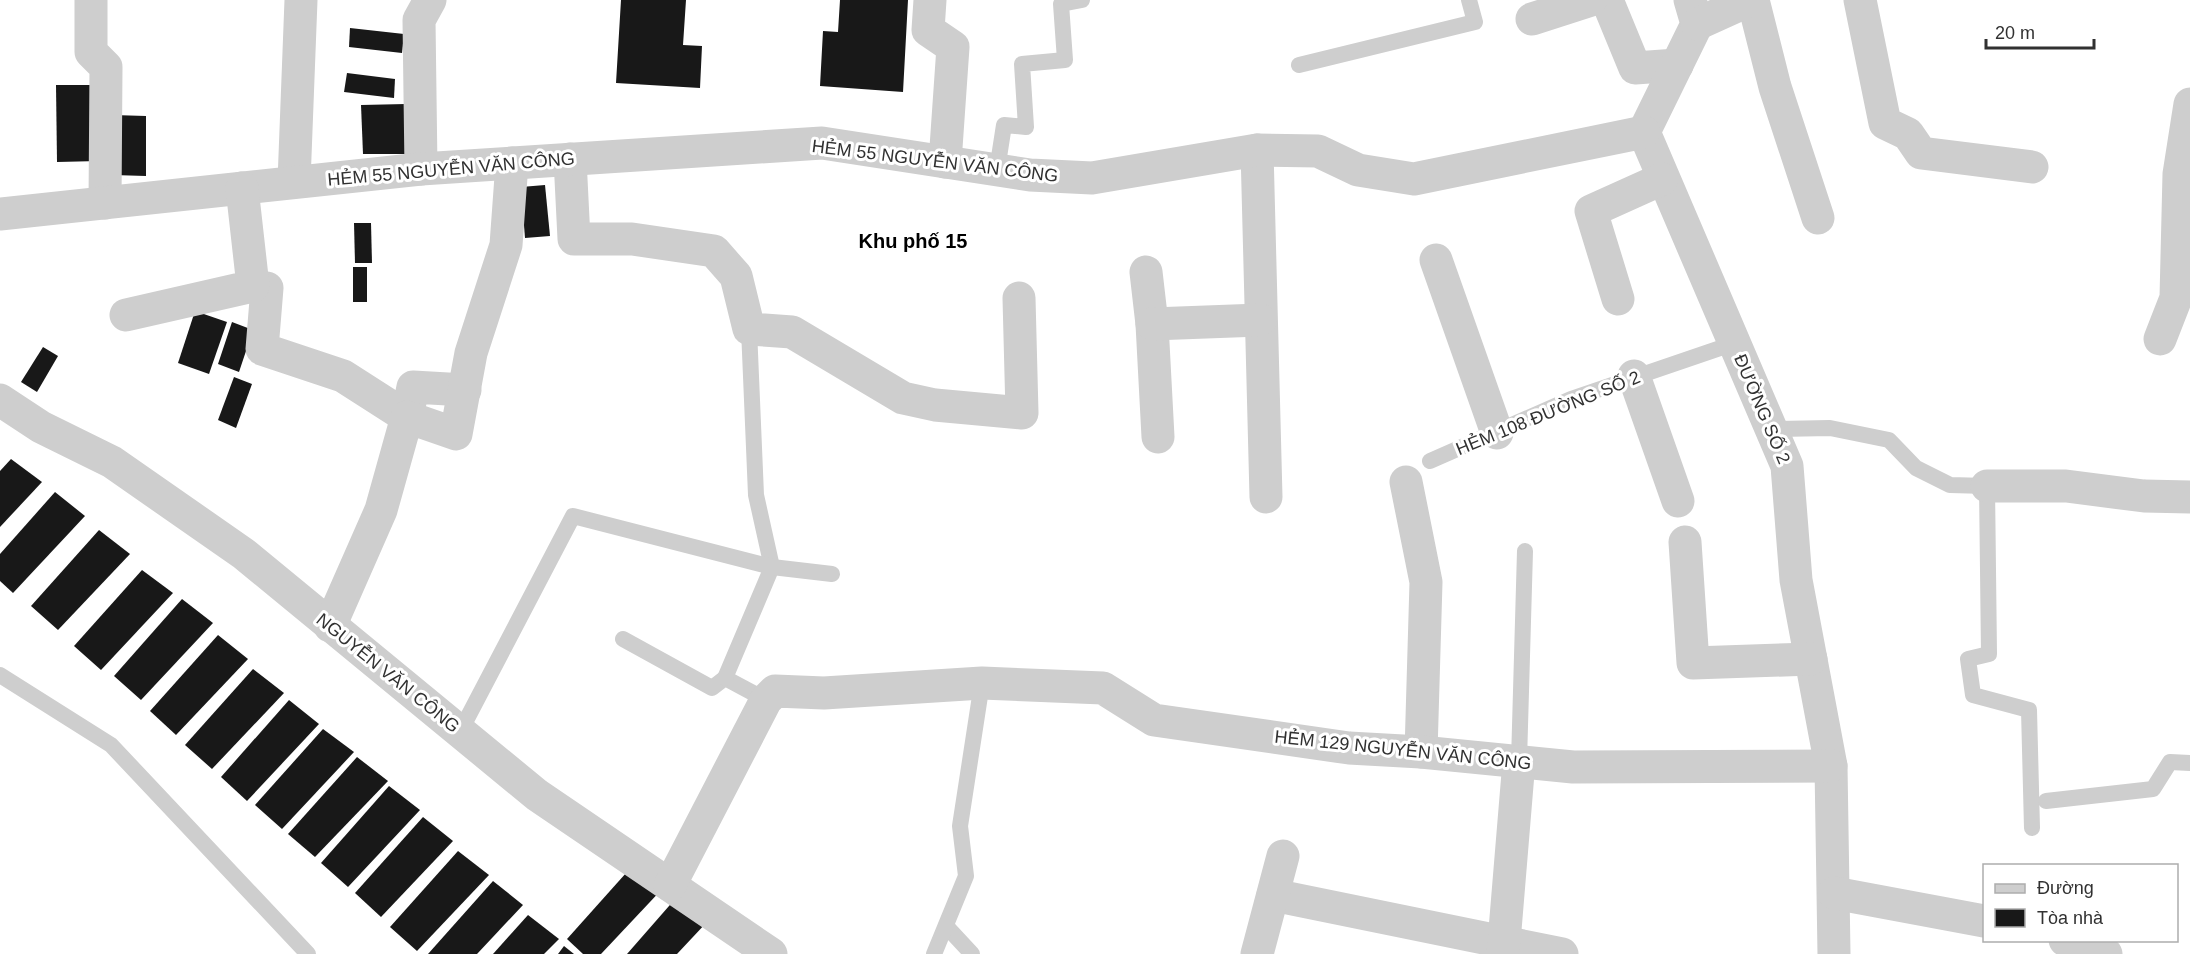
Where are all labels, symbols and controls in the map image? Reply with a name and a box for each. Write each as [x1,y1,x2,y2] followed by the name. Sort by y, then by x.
[1986,12,2094,50] scale bar
[1995,23,2035,43] text: 20 m
[811,135,1059,186] street label: HẺM 55 NGUYỄN VĂN CÔNG
[326,147,575,190] street label: HẺM 55 NGUYỄN VĂN CÔNG
[859,230,967,252] district label: Khu phố 15
[1730,351,1795,467] street label: ĐƯỜNG SỐ 2
[1453,366,1643,459] street label: HẺM 108 ĐƯỜNG SỐ 2
[313,608,464,737] street label: NGUYỄN VĂN CÔNG
[1274,726,1532,773] street label: HẺM 129 NGUYỄN VĂN CÔNG
[1983,864,2178,942] legend
[2037,878,2094,898] text: Đường
[2037,908,2104,928] text: Tòa nhà

